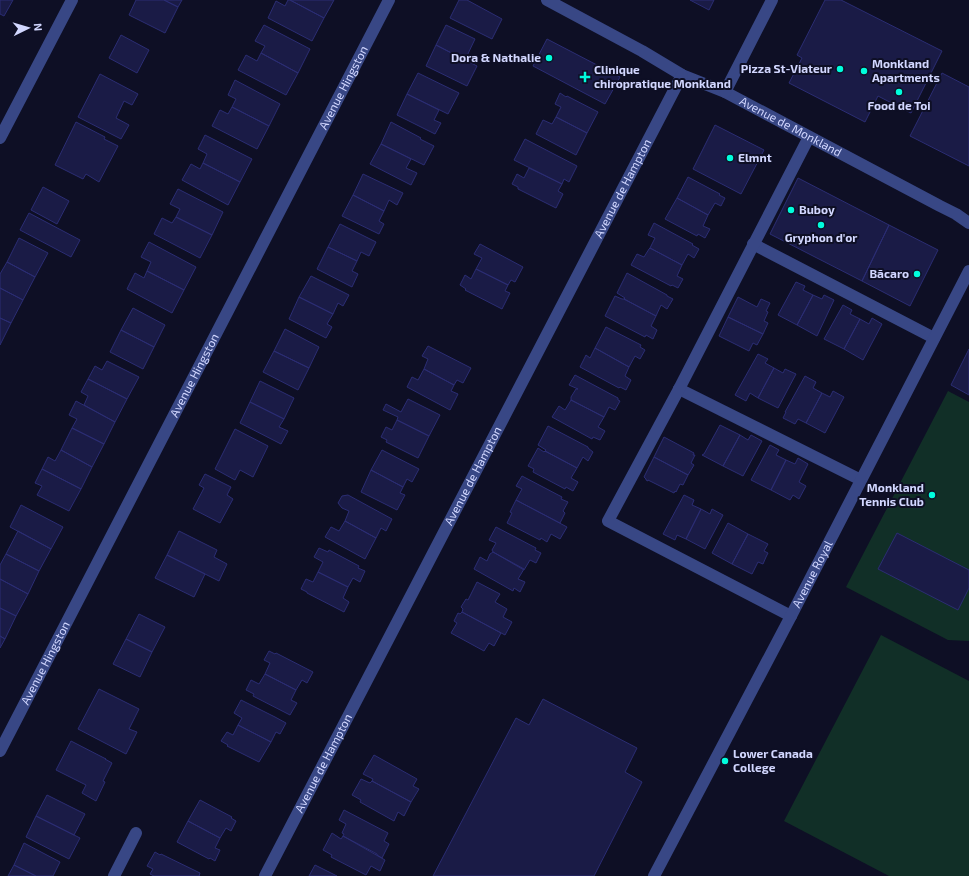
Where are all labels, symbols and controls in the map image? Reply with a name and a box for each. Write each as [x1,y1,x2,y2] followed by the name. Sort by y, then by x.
[8,8,48,48] north arrow
[32,23,45,32] text: N
[315,43,370,131] street label: Avenue Hingston
[451,50,541,64] place label: Dora & Nathalie
[544,53,554,63] marker: Dora & Nathalie
[872,56,940,84] place label: Monkland Apartments
[741,61,832,75] place label: Pizza St-Viateur
[594,62,731,90] place label: Clinique chiropratique Monkland
[835,64,845,74] marker: Pizza St-Viateur
[859,66,869,76] marker: Monkland Apartments
[579,71,591,83] marker: Clinique chiropratique Monkland
[894,87,904,97] marker: Food de Toi
[738,93,845,159] street label: Avenue de Monkland
[867,98,931,112] place label: Food de Toi
[591,136,653,240] street label: Avenue de Hampton
[738,150,772,164] place label: Elmnt
[725,153,735,163] marker: Elmnt
[799,202,835,217] place label: Buboy
[786,205,796,215] marker: Buboy
[816,220,826,230] marker: Gryphon d'or
[785,230,857,245] place label: Gryphon d'or
[869,266,909,280] place label: Bācaro
[912,269,922,279] marker: Bācaro
[166,331,221,419] street label: Avenue Hingston
[441,424,504,527] street label: Avenue de Hampton
[859,480,924,508] place label: Monkland Tennis Club
[927,490,937,500] marker: Monkland Tennis Club
[789,537,835,610] street label: Avenue Royal
[17,618,72,707] street label: Avenue Hingston
[291,711,354,815] street label: Avenue de Hampton
[733,746,813,774] place label: Lower Canada College
[720,756,730,766] marker: Lower Canada College

